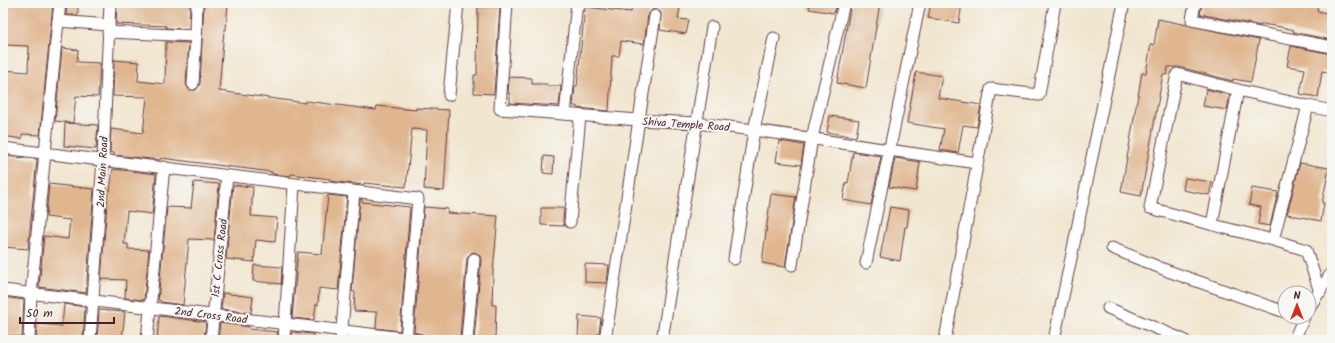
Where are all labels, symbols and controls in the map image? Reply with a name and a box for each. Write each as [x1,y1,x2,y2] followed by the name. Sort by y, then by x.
[642,113,731,137] street label: Shiva Temple Road
[92,136,114,208] street label: 2nd Main Road
[207,217,233,298] street label: 1st C Cross Road
[1277,285,1317,325] north arrow
[1294,287,1301,305] text: N
[20,299,114,325] scale bar
[173,303,249,329] street label: 2nd Cross Road
[26,304,53,323] text: 50 m

